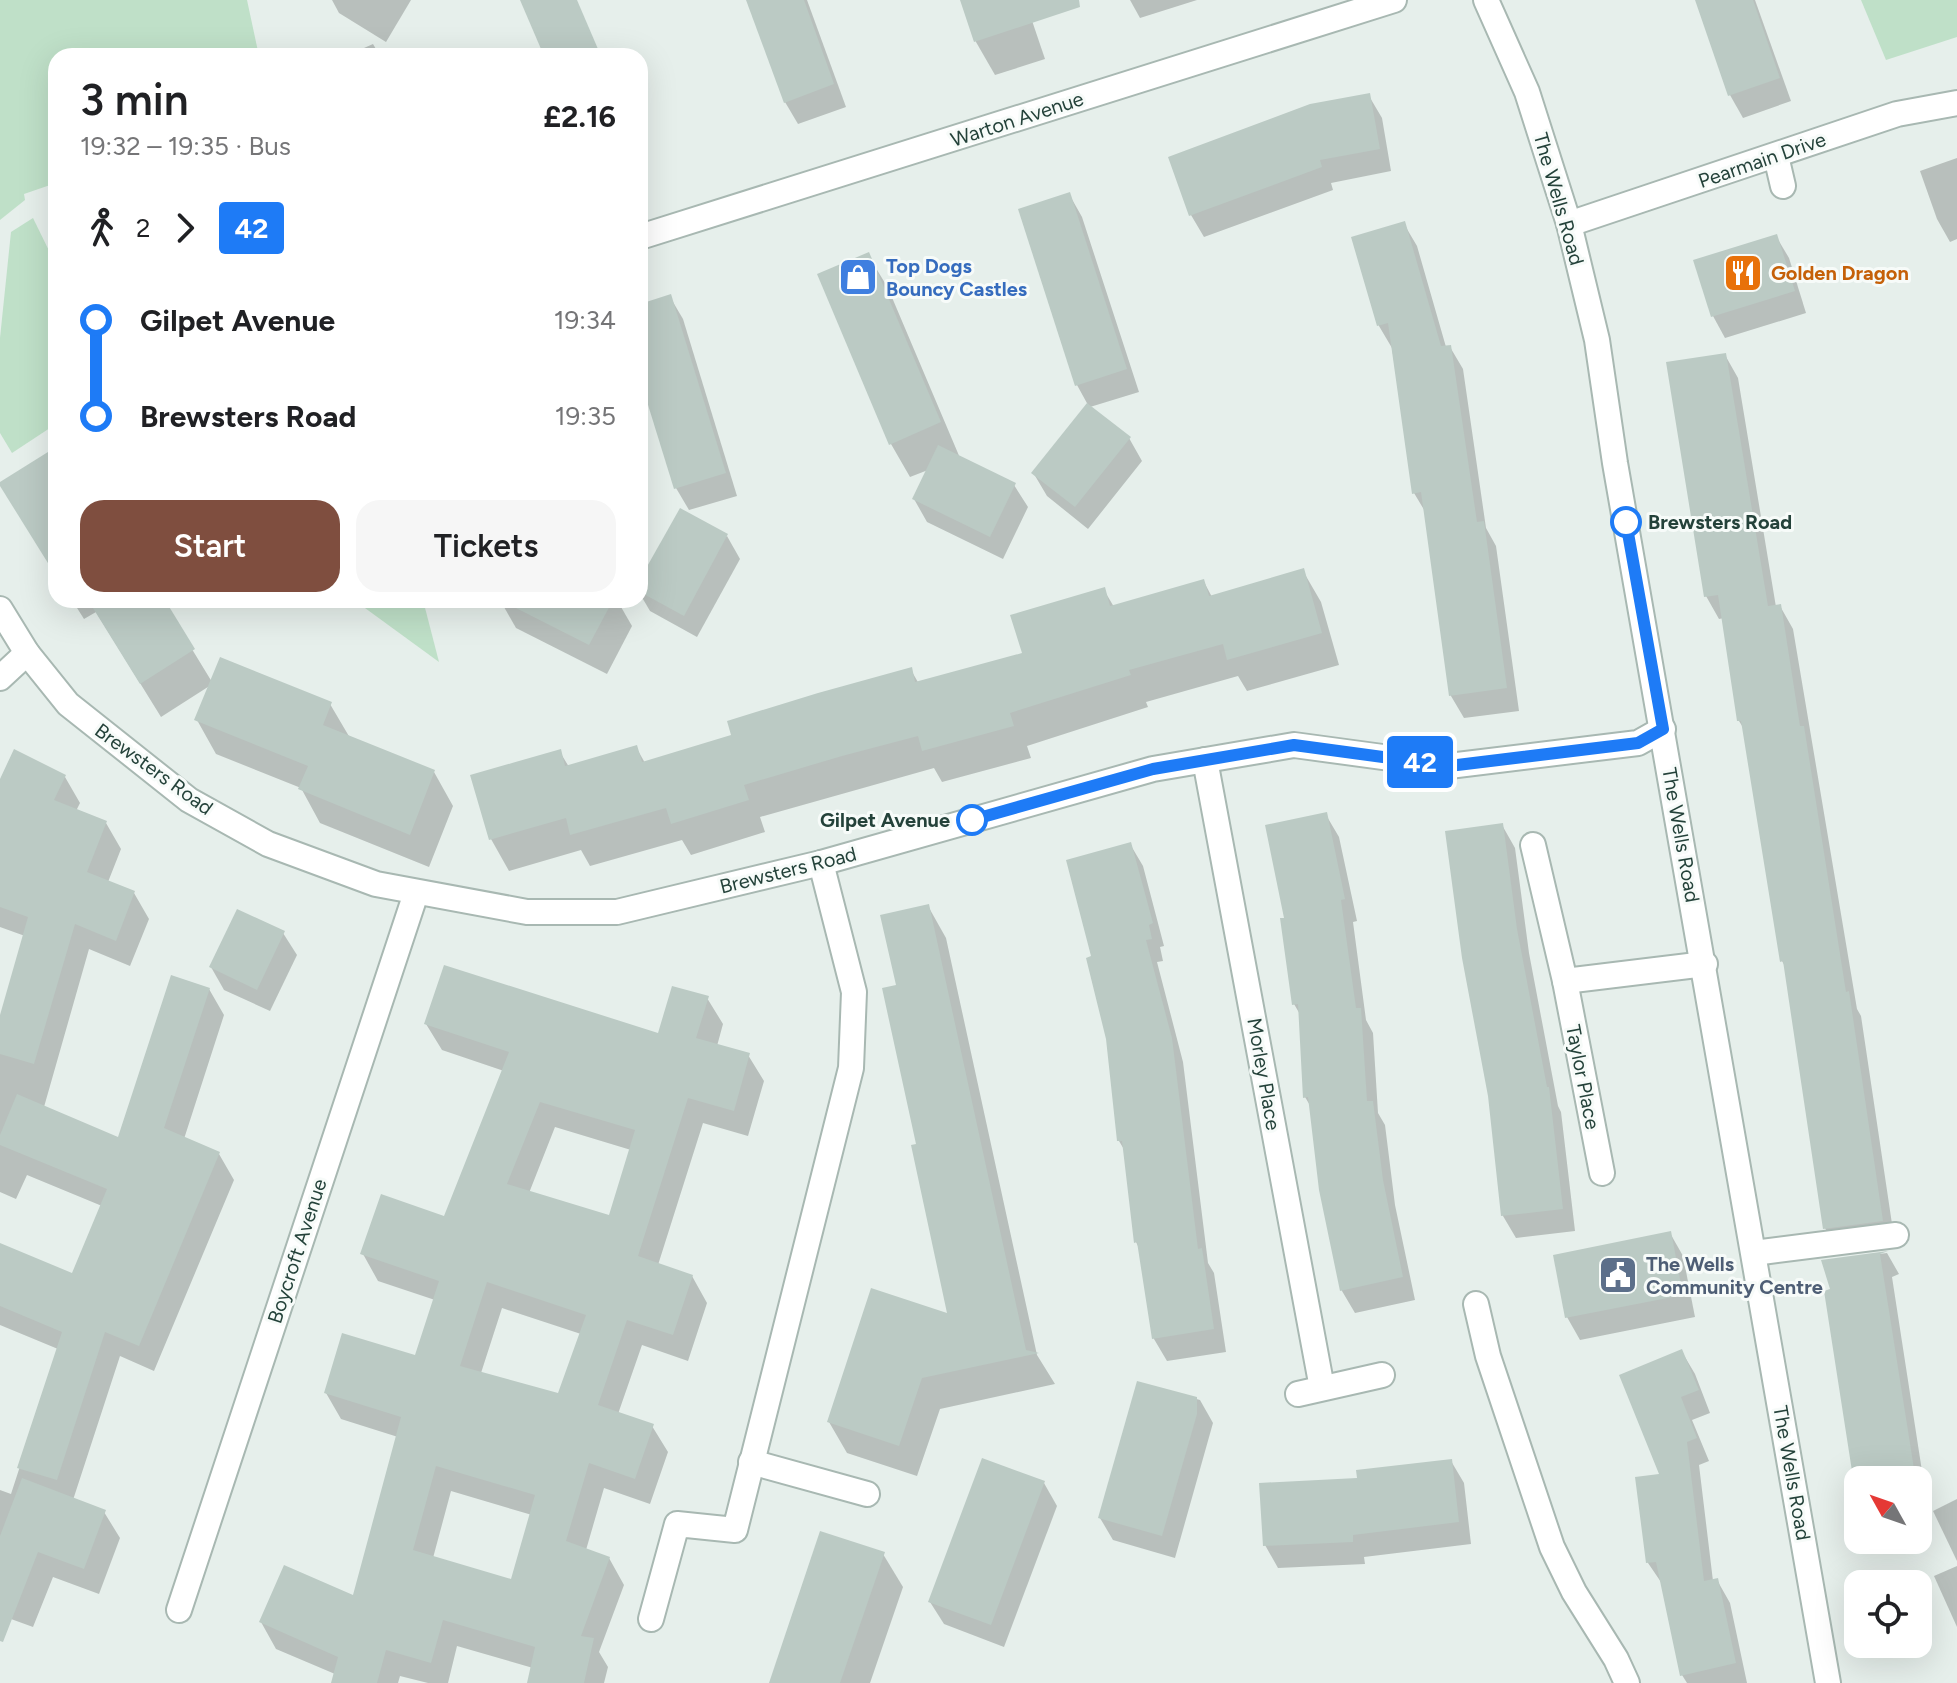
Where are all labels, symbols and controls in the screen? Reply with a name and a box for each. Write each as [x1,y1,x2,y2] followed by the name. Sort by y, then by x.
[80,73,189,126] text: 3 min
[948,86,1086,152] street label: Warton Avenue
[543,98,616,135] text: £2.16
[1695,127,1829,193] street label: Pearmain Drive
[80,130,291,162] text: 19:32 – 19:35 · Bus
[1529,130,1589,268] street label: The Wells Road
[80,206,124,250] icon: walk
[163,206,207,250] icon: forward
[235,211,268,245] text: 42
[136,212,151,244] text: 2
[1722,252,1764,294] restaurant icon: Golden Dragon
[886,254,1027,301] place label: Top Dogs Bouncy Castles
[837,256,879,298] shop icon: Top Dogs Bouncy Castles
[1771,261,1909,285] place label: Golden Dragon
[140,302,335,339] text: Gilpet Avenue
[554,304,616,336] text: 19:34
[140,398,356,435] text: Brewsters Road
[555,400,616,432] text: 19:35
[80,500,340,592] button: Start
[356,500,616,592] button: Tickets
[1611,507,1641,537] marker: Brewsters Road
[1648,510,1792,534] place label: Brewsters Road
[90,718,218,820] street label: Brewsters Road
[1384,736,1456,788] line badge: 42
[1403,745,1437,779] text: 42
[1657,766,1705,904] street label: The Wells Road
[957,805,987,835] marker: Gilpet Avenue
[820,808,950,832] place label: Gilpet Avenue
[717,841,859,899] street label: Brewsters Road
[1242,1016,1286,1132] street label: Morley Place
[1561,1023,1605,1131] street label: Taylor Place
[262,1176,332,1326] street label: Boycroft Avenue
[1646,1252,1823,1299] place label: The Wells Community Centre
[1597,1254,1639,1296] public building icon: The Wells Community Centre
[1768,1404,1816,1542] street label: The Wells Road
[1844,1466,1932,1554] north arrow
[1844,1466,1932,1658] map controls
[1844,1570,1932,1658] button: locate

